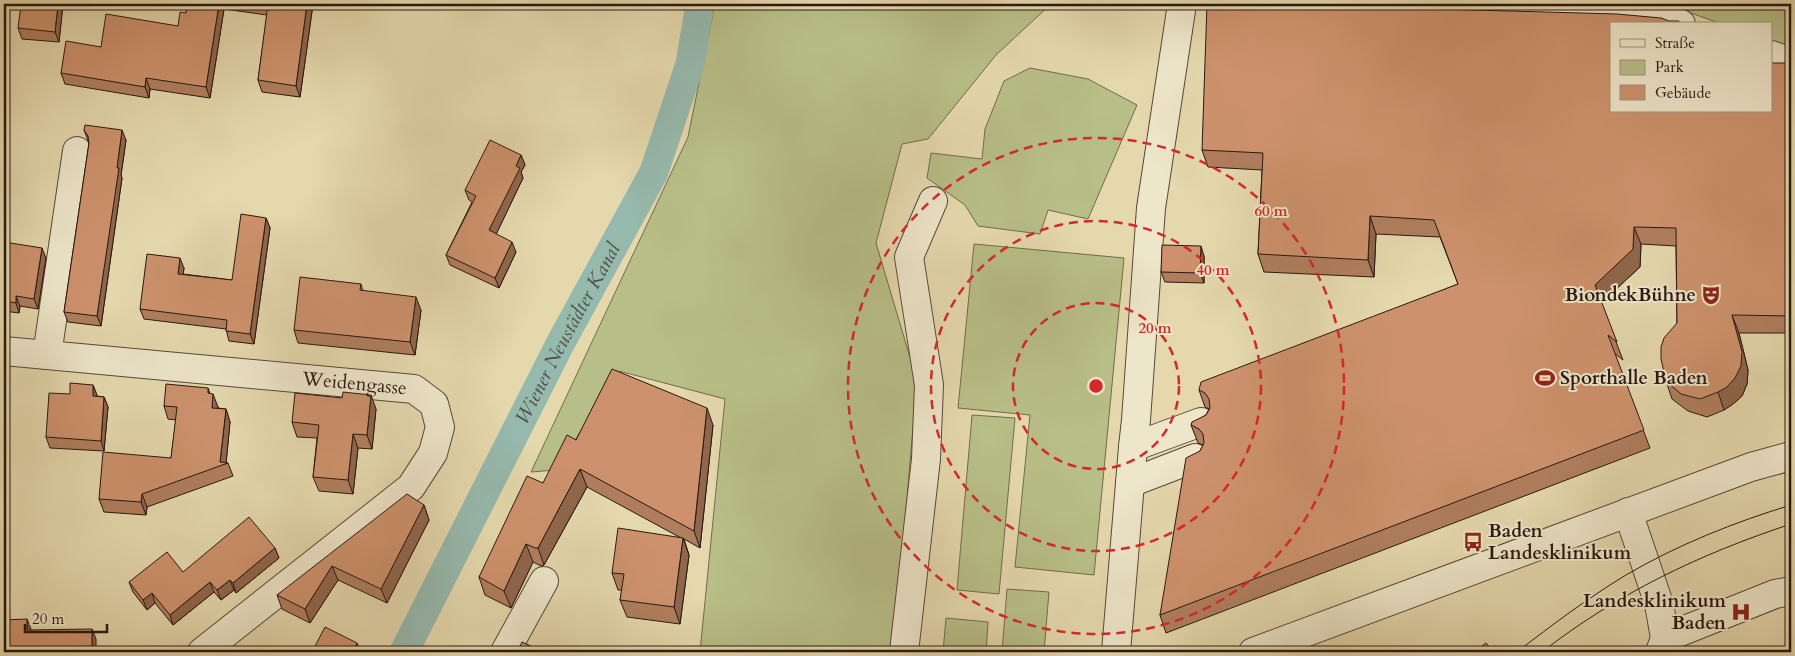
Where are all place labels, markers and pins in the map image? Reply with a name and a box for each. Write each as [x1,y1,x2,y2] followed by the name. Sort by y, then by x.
[1564,282,1696,308] place label: BiondekBühne
[1700,284,1722,306] theatre icon: BiondekBühne
[1560,365,1708,391] place label: Sporthalle Baden
[1534,367,1556,389] sports icon: Sporthalle Baden
[1087,377,1105,395] centre of rings
[1488,518,1632,566] place label: Baden Landesklinikum
[1462,531,1484,553] bus stop icon: Baden Landesklinikum
[1583,588,1727,636] place label: Landesklinikum Baden
[1730,601,1752,623] hospital icon: Landesklinikum Baden

